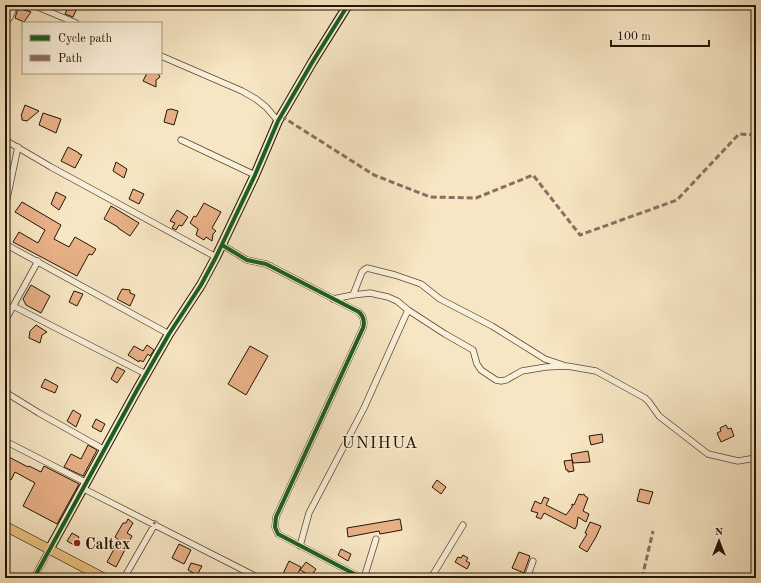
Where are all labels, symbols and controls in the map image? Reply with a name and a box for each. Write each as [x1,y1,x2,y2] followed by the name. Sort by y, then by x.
[22,22,162,74] legend
[611,22,709,48] scale bar
[617,31,651,43] text: 100 m
[58,33,113,45] text: Cycle path
[58,53,83,65] text: Path
[341,435,419,452] district label: UNIHUA
[699,521,739,561] north arrow
[715,527,724,538] text: N
[85,537,130,553] place label: Caltex
[72,538,82,548] marker: Caltex

